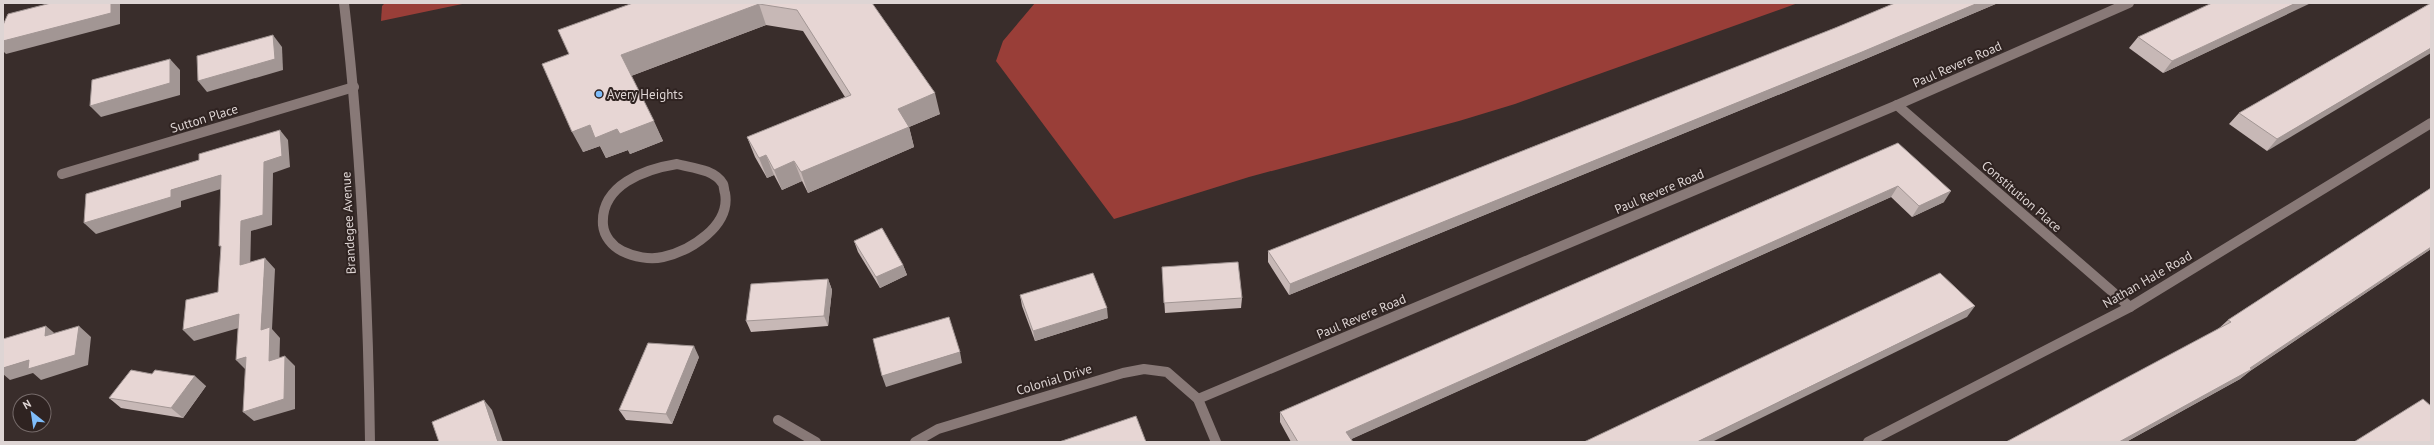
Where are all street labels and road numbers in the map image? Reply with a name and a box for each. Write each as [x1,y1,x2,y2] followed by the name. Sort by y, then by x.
[1910,37,2004,92] street label: Paul Revere Road
[168,100,240,137] street label: Sutton Place
[1978,157,2065,236] street label: Constitution Place
[1612,165,1707,218] street label: Paul Revere Road
[337,171,360,275] street label: Brandegee Avenue
[2100,247,2195,312] street label: Nathan Hale Road
[1314,290,1409,343] street label: Paul Revere Road
[1014,360,1094,399] street label: Colonial Drive

